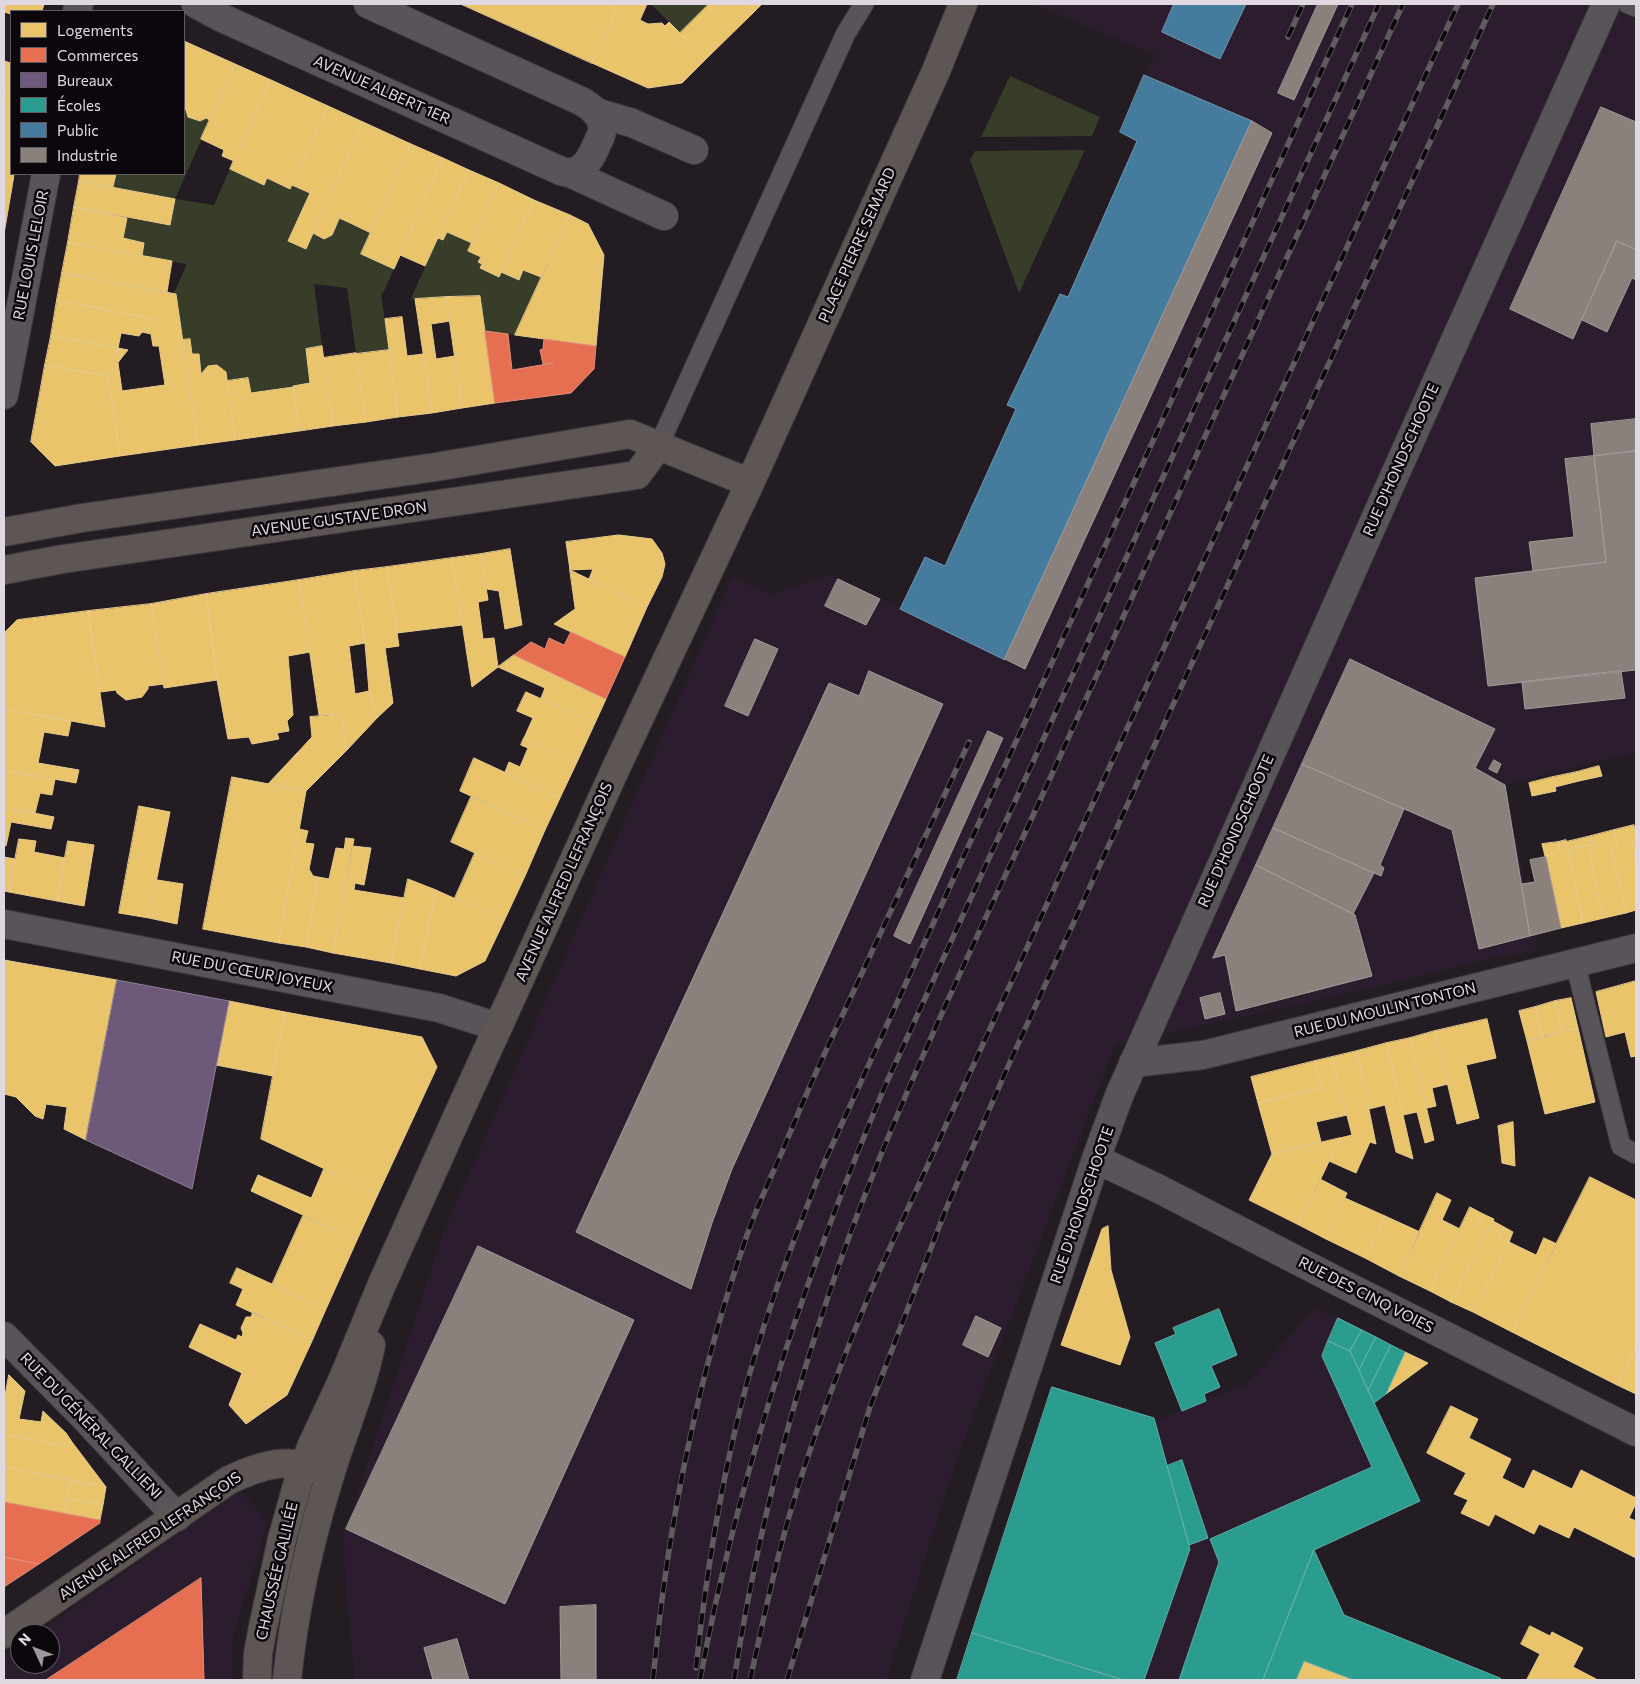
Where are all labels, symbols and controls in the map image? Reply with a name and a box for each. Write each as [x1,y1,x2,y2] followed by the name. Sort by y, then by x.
[10,10,185,175] legend
[57,21,133,39] text: Logements
[57,46,138,64] text: Commerces
[311,52,453,128] street label: AVENUE ALBERT 1ER
[57,71,113,89] text: Bureaux
[57,96,101,114] text: Écoles
[57,121,99,139] text: Public
[57,146,118,164] text: Industrie
[815,165,899,325] street label: PLACE PIERRE SEMARD
[10,188,52,322] street label: RUE LOUIS LELOIR
[1359,381,1443,539] street label: RUE D'HONDSCHOOTE
[250,498,428,540] street label: AVENUE GUSTAVE DRON
[1194,752,1278,910] street label: RUE D'HONDSCHOOTE
[512,780,616,984] street label: AVENUE ALFRED LEFRANÇOIS
[170,948,334,996] street label: RUE DU CŒUR JOYEUX
[1292,979,1478,1041] street label: RUE DU MOULIN TONTON
[1047,1124,1117,1286] street label: RUE D'HONDSCHOOTE
[1295,1253,1437,1337] street label: RUE DES CINQ VOIES
[16,1349,166,1503] street label: RUE DU GÉNÉRAL GALLIENI
[55,1468,245,1604] street label: AVENUE ALFRED LEFRANÇOIS
[252,1500,302,1642] street label: CHAUSSÉE GALILÉE
[10,1624,60,1674] north arrow
[15,1629,34,1649] text: N

